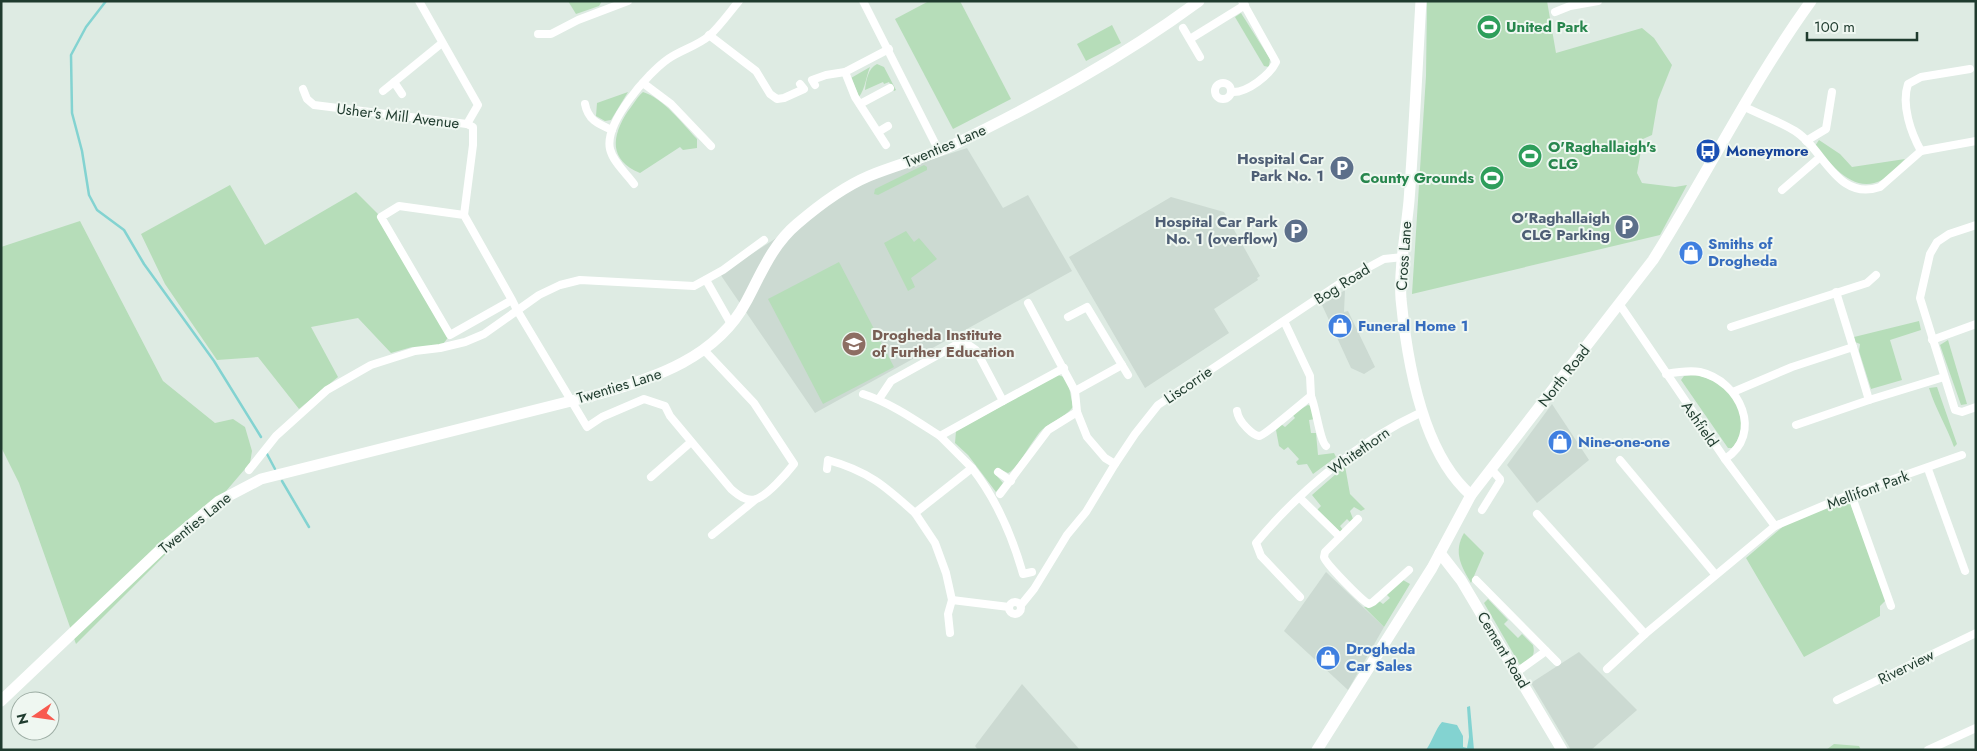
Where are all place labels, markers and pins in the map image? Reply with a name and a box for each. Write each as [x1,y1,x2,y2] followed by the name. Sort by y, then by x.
[1476,14,1502,40] sports icon: United Park
[1506,16,1589,38] place label: United Park
[1548,136,1656,175] place label: O'Raghallaigh's CLG
[1695,138,1721,164] bus stop icon: Moneymore
[1726,140,1809,162] place label: Moneymore
[1517,143,1543,169] sports icon: O'Raghallaigh's CLG
[1237,148,1325,187] place label: Hospital Car Park No. 1
[1329,155,1355,181] parking icon: Hospital Car Park No. 1
[1479,165,1505,191] sports icon: County Grounds
[1360,167,1474,189] place label: County Grounds
[1512,207,1610,246] place label: O'Raghallaigh CLG Parking
[1155,211,1278,250] place label: Hospital Car Park No. 1 (overflow)
[1614,214,1640,240] parking icon: O'Raghallaigh CLG Parking
[1283,218,1309,244] parking icon: Hospital Car Park No. 1 (overflow)
[1708,233,1777,272] place label: Smiths of Drogheda
[1678,240,1704,266] shop icon: Smiths of Drogheda
[1327,313,1353,339] shop icon: Funeral Home 1
[1358,315,1468,337] place label: Funeral Home 1
[872,324,1015,363] place label: Drogheda Institute of Further Education
[841,331,867,357] school or university icon: Drogheda Institute of Further Education
[1547,429,1573,455] shop icon: Nine-one-one
[1578,431,1670,453] place label: Nine-one-one
[1346,638,1415,677] place label: Drogheda Car Sales
[1315,645,1341,671] shop icon: Drogheda Car Sales

